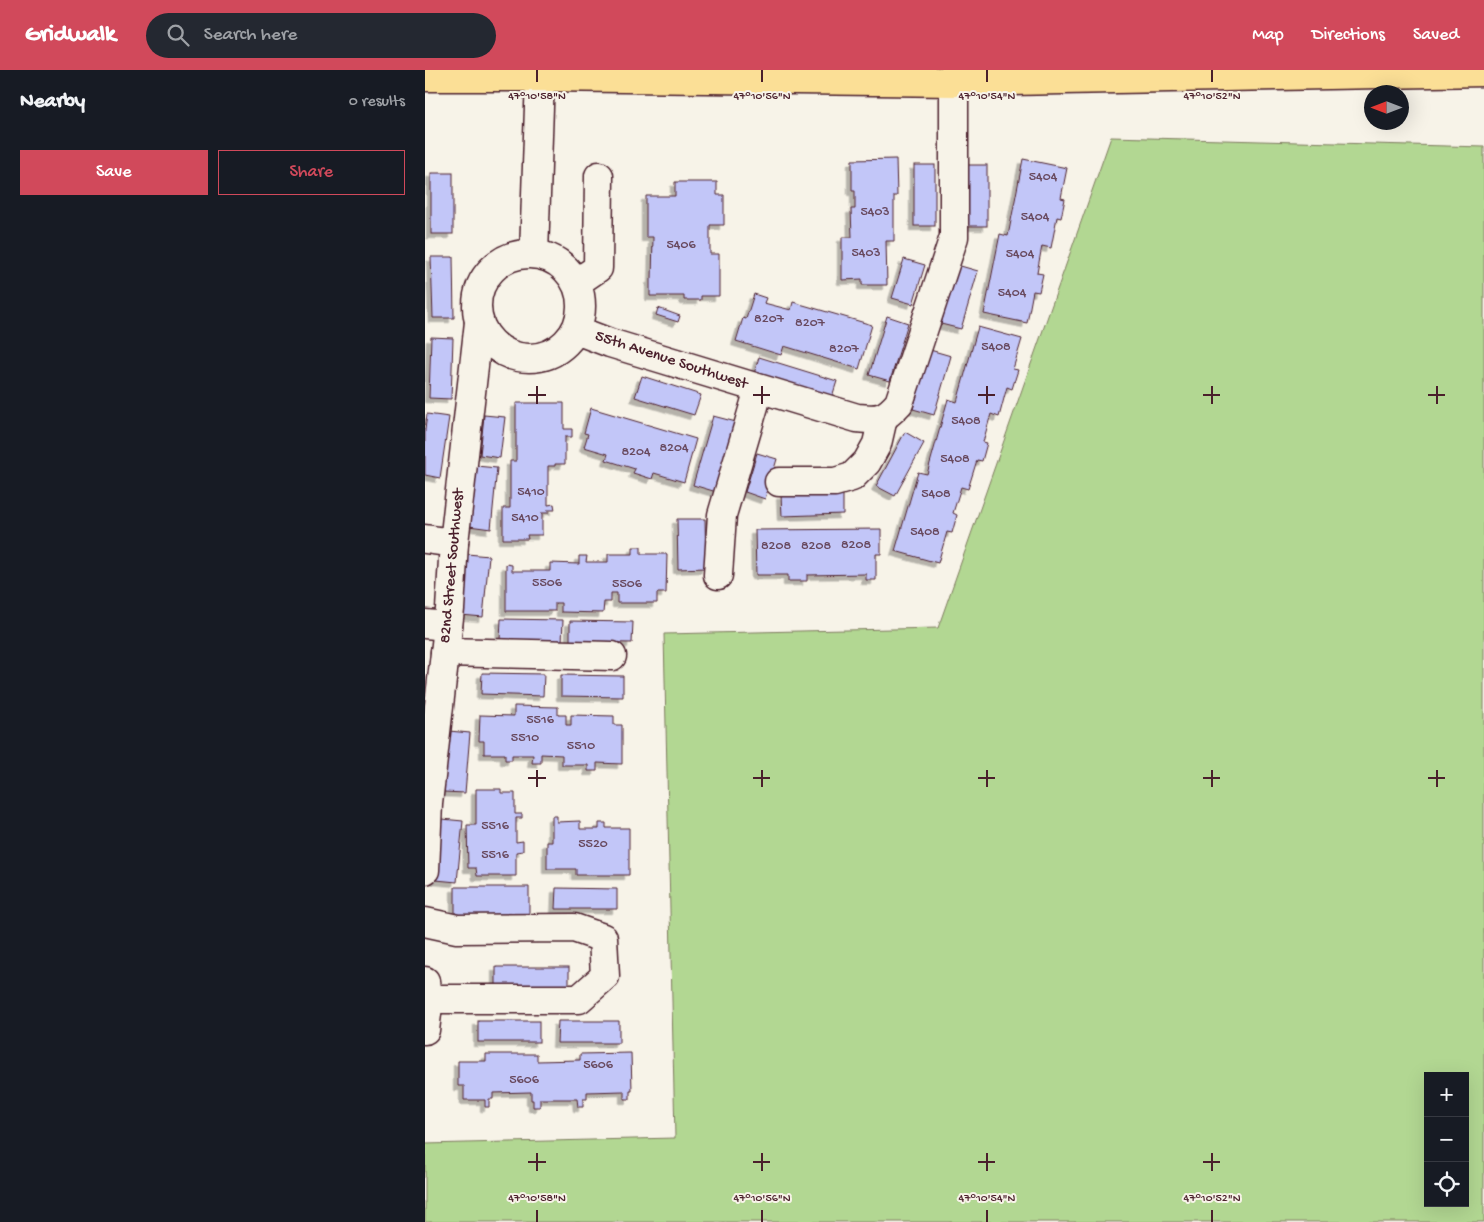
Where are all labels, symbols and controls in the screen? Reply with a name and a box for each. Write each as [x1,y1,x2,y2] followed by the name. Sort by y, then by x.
[146,13,496,58] search box
[25,21,116,50] text: Gridwalk
[164,21,192,49] icon: search
[204,24,297,47] text: Search here
[1252,25,1284,46] text: Map
[1312,25,1385,46] text: Directions
[1413,25,1459,46] text: Saved
[1364,85,1409,130] north arrow
[20,90,85,115] text: Nearby
[508,90,566,104] text: 47°10'58"N
[733,90,791,104] text: 47°10'56"N
[959,90,1016,104] text: 47°10'54"N
[1183,90,1241,104] text: 47°10'52"N
[349,93,405,112] text: 0 results
[20,150,208,195] button: Save
[218,150,405,195] button: Share
[1029,169,1058,186] house number: 5404
[860,204,890,221] house number: 5403
[1021,209,1050,226] house number: 5404
[666,237,696,254] house number: 5406
[851,245,881,262] house number: 5403
[1006,246,1035,263] house number: 5404
[998,285,1027,302] house number: 5404
[754,311,785,328] house number: 8207
[795,315,826,332] house number: 8207
[592,327,751,395] street label: 55th Avenue Southwest
[981,339,1011,356] house number: 5408
[829,341,860,358] house number: 8207
[951,413,981,430] house number: 5408
[659,440,689,457] house number: 8204
[621,444,651,461] house number: 8204
[940,451,970,468] house number: 5408
[517,484,545,501] house number: 5410
[437,486,469,644] street label: 82nd Street Southwest
[921,486,951,503] house number: 5408
[511,510,539,527] house number: 5410
[910,524,940,541] house number: 5408
[841,537,871,554] house number: 8208
[761,538,791,555] house number: 8208
[801,538,831,555] house number: 8208
[532,575,563,592] house number: 5506
[612,576,643,593] house number: 5506
[526,712,555,729] house number: 5516
[511,730,539,747] house number: 5510
[567,738,595,755] house number: 5510
[481,818,510,835] house number: 5516
[578,836,608,853] house number: 5520
[481,847,510,864] house number: 5516
[583,1057,614,1074] house number: 5606
[509,1072,540,1089] house number: 5606
[1424,1072,1469,1207] map controls
[1424,1072,1469,1117] button: +
[1424,1117,1469,1162] button: −
[1424,1162,1469,1207] button: locate
[508,1192,566,1206] text: 47°10'58"N
[733,1192,791,1206] text: 47°10'56"N
[959,1192,1016,1206] text: 47°10'54"N
[1183,1192,1241,1206] text: 47°10'52"N

